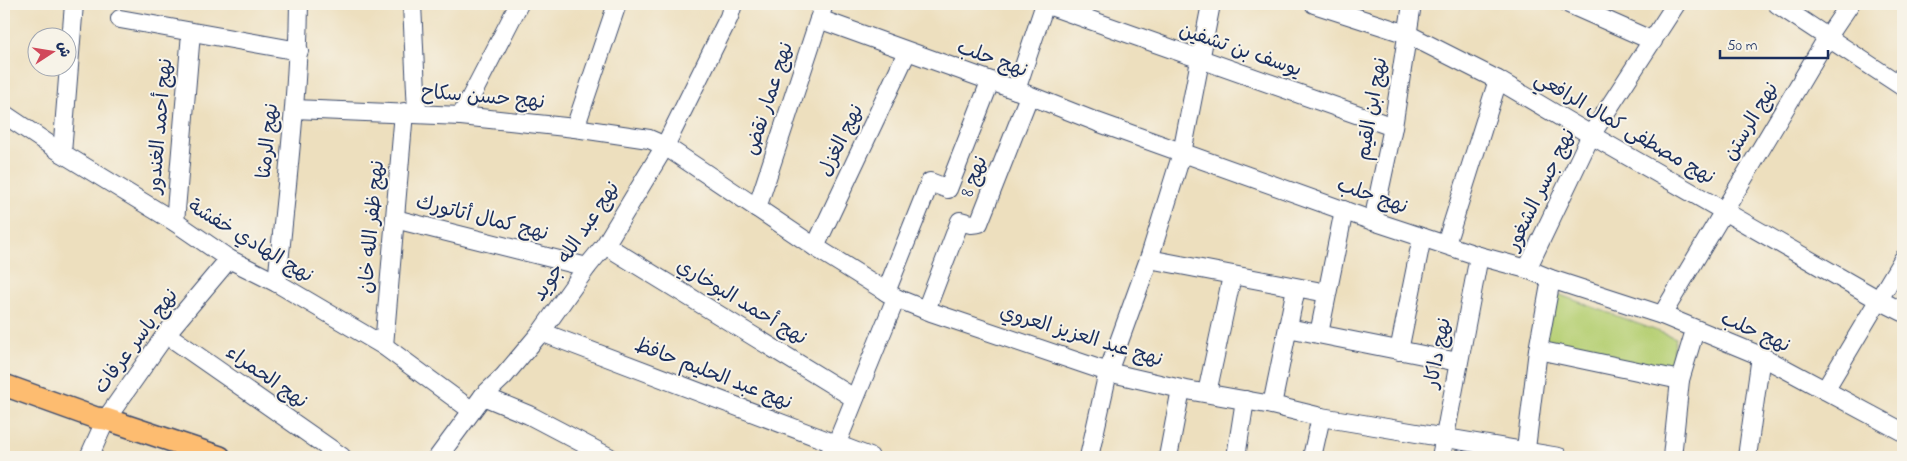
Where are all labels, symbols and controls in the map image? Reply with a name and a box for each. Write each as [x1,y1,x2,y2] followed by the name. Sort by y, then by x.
[1175,16,1305,86] street label: يوسف بن تشفين
[28,28,78,78] north arrow
[1720,28,1827,60] scale bar
[952,34,1032,86] street label: نهج حلب
[1727,35,1758,57] text: 50 m
[738,39,802,159] street label: نهج عمار نقض
[51,40,75,59] text: ش
[1350,55,1396,163] street label: نهج ابن القيم
[140,57,181,197] street label: نهج أحمد الغندور
[1528,65,1720,194] street label: نهج مصطفى كمال الرافعي
[1717,77,1787,167] street label: نهج الرستن
[420,78,546,118] street label: نهج حسن سكاح
[812,100,872,182] street label: نهج الغزل
[251,102,287,180] street label: نهج الرمثا
[1499,124,1584,258] street label: نهج جسر الشغور
[954,152,996,202] street label: نهج 8
[353,159,393,295] street label: نهج ظفر الله خان
[1332,171,1412,223] street label: نهج حلب
[526,176,628,308] street label: نهج عبد الله جويد
[413,189,551,249] street label: نهج كمال أتاتورك
[182,193,318,291] street label: نهج الهادي خفشة
[670,252,812,354] street label: نهج أحمد البوخاري
[88,283,186,401] street label: نهج ياسر عرفات
[996,298,1166,376] street label: نهج عبد العزيز العروي
[1715,305,1795,361] street label: نهج حلب
[1418,315,1460,393] street label: نهج داكار
[630,332,796,418] street label: نهج عبد الحليم حافظ
[219,339,313,417] street label: نهج الحمراء

